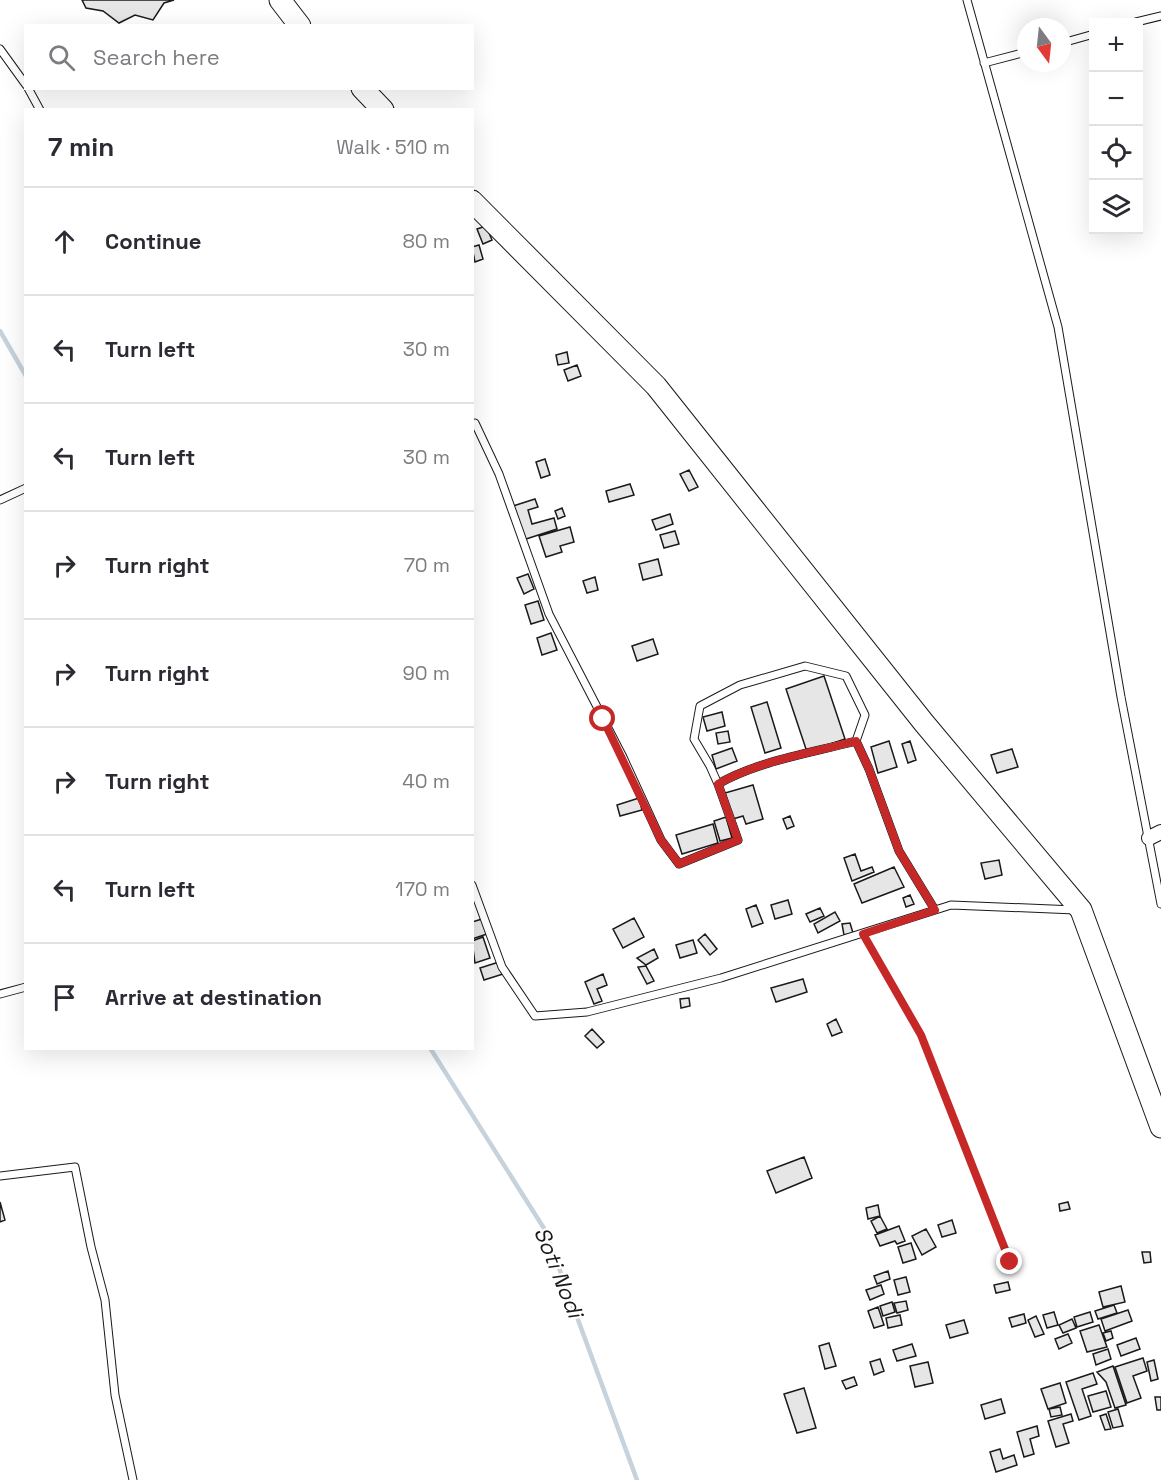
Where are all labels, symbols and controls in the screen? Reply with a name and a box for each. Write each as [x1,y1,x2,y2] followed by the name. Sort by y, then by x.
[1017,18,1071,72] north arrow
[1089,18,1143,234] map controls
[1089,18,1143,72] button: +
[24,24,474,90] search box
[45,41,78,74] icon: search
[93,43,220,71] text: Search here
[1089,72,1143,126] button: −
[1089,126,1143,180] button: locate
[48,130,114,164] text: 7 min
[336,134,450,160] text: Walk · 510 m
[1089,180,1143,234] button: layers
[48,225,81,258] icon: ahead
[105,227,201,255] text: Continue
[402,228,450,254] text: 80 m
[48,333,81,366] icon: left
[105,335,195,363] text: Turn left
[403,336,450,362] text: 30 m
[48,441,81,474] icon: left
[105,443,195,471] text: Turn left
[403,444,450,470] text: 30 m
[48,549,81,582] icon: right
[105,551,210,579] text: Turn right
[404,552,450,578] text: 70 m
[48,657,81,690] icon: right
[105,659,210,687] text: Turn right
[403,660,450,686] text: 90 m
[589,705,615,731] route start
[48,765,81,798] icon: right
[105,767,210,795] text: Turn right
[402,768,450,794] text: 40 m
[48,873,81,906] icon: left
[105,875,195,903] text: Turn left
[395,876,450,902] text: 170 m
[48,981,81,1014] icon: arrive
[105,983,322,1011] text: Arrive at destination
[528,1222,591,1324] water label: Soti Nodi
[996,1248,1022,1274] route end

